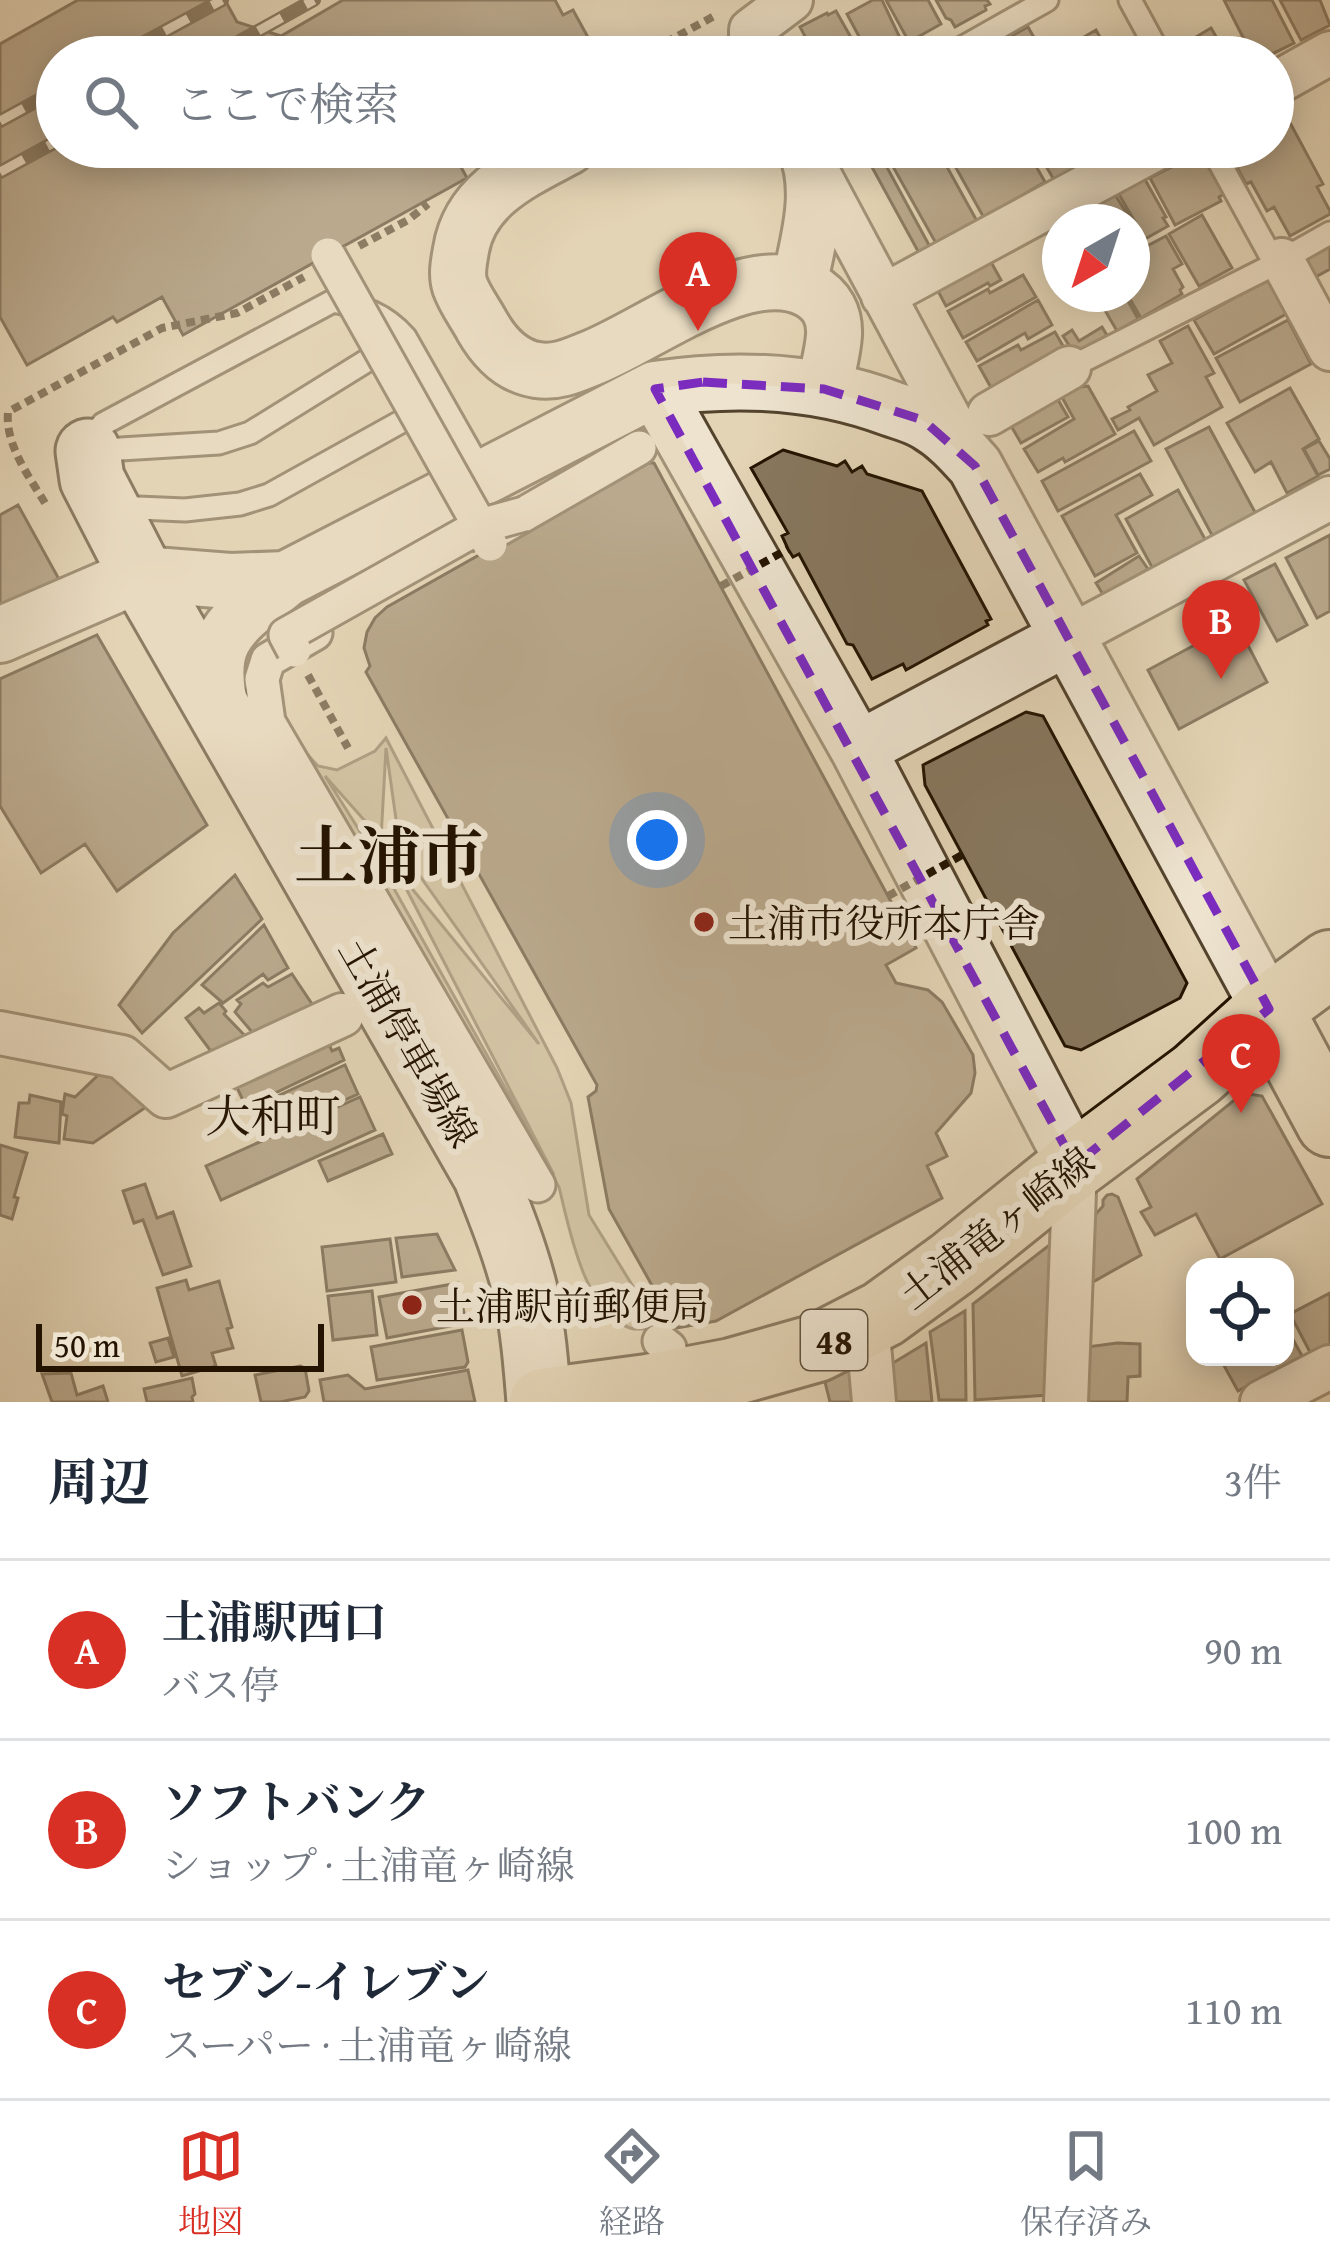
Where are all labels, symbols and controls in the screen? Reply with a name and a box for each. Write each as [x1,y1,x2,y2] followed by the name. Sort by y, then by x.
[36,36,1294,168] search box
[78,69,144,135] icon: search
[174,71,399,136] text: ここで検索
[1042,204,1150,312] north arrow
[659,232,737,331] pin: A
[1182,580,1260,679] pin: B
[295,809,484,901] district label: 土浦市
[627,810,687,870] your location
[728,894,1040,951] place label: 土浦市役所本庁舎
[691,909,717,935] marker: 土浦市役所本庁舎
[326,926,492,1158] street label: 土浦停車場線
[1202,1014,1280,1113] pin: C
[205,1083,341,1148] district label: 大和町
[886,1133,1106,1321] street label: 土浦竜ヶ崎線
[1186,1258,1294,1366] map controls
[1186,1258,1294,1366] button: locate
[436,1277,709,1334] place label: 土浦駅前郵便局
[399,1292,425,1318] marker: 土浦駅前郵便局
[801,1310,867,1370] road number: 48
[36,1318,324,1371] scale bar
[54,1321,120,1369] text: 50 m
[48,1444,150,1519] text: 周辺
[1224,1453,1282,1510] text: 3件
[162,1589,387,1654] text: 土浦駅西口
[75,1621,99,1678] text: A
[1204,1621,1282,1678] text: 90 m
[162,1656,279,1713] text: バス停
[162,1769,430,1834] text: ソフトバンク
[75,1801,99,1858] text: B
[1185,1801,1282,1858] text: 100 m
[162,1836,575,1893] text: ショップ · 土浦竜ヶ崎線
[162,1949,490,2014] text: セブン-イレブン
[76,1981,98,2038] text: C
[1185,1981,1282,2038] text: 110 m
[162,2016,572,2073] text: スーパー · 土浦竜ヶ崎線
[178,2123,244,2245] tab: 地図
[599,2123,665,2245] tab: 経路
[1020,2123,1152,2245] tab: 保存済み

